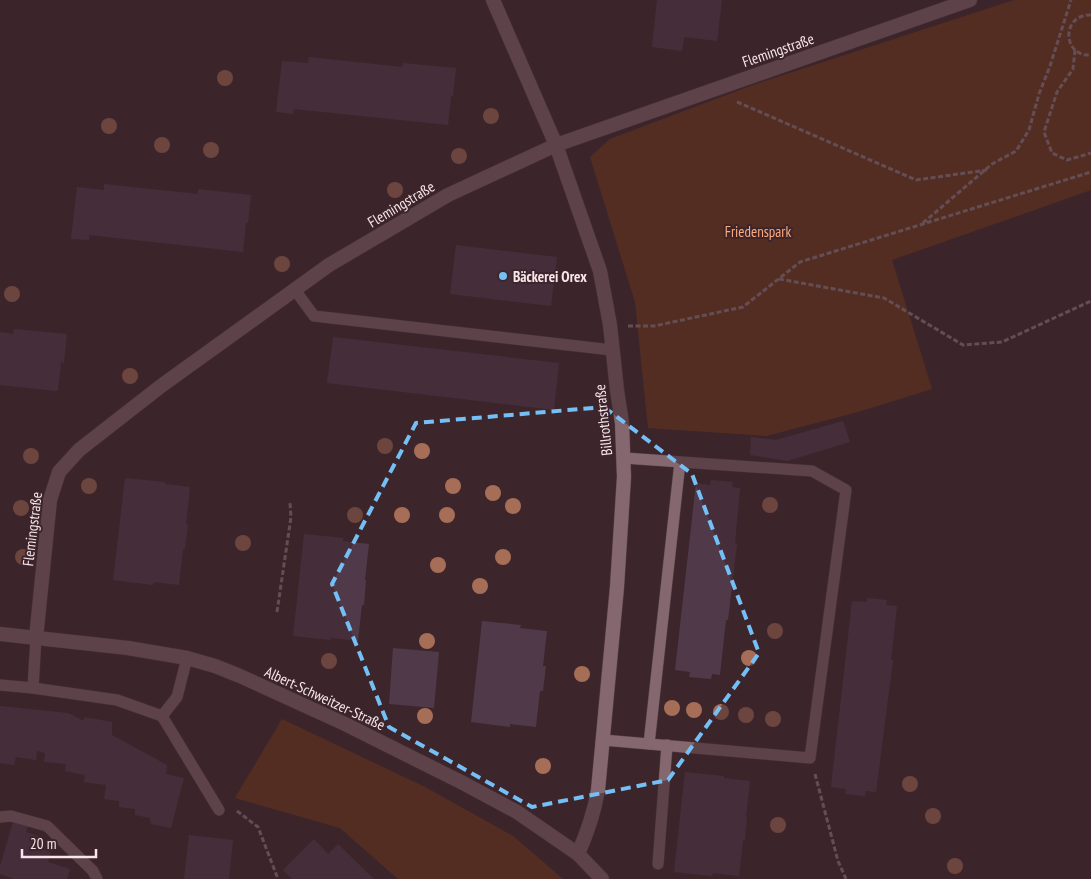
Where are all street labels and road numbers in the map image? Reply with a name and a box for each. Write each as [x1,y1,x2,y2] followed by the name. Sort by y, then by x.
[740,29,816,71] street label: Flemingstraße
[364,177,438,231] street label: Flemingstraße
[590,383,616,457] street label: Billrothstraße
[18,491,46,567] street label: Flemingstraße
[262,662,388,734] street label: Albert-Schweitzer-Straße

